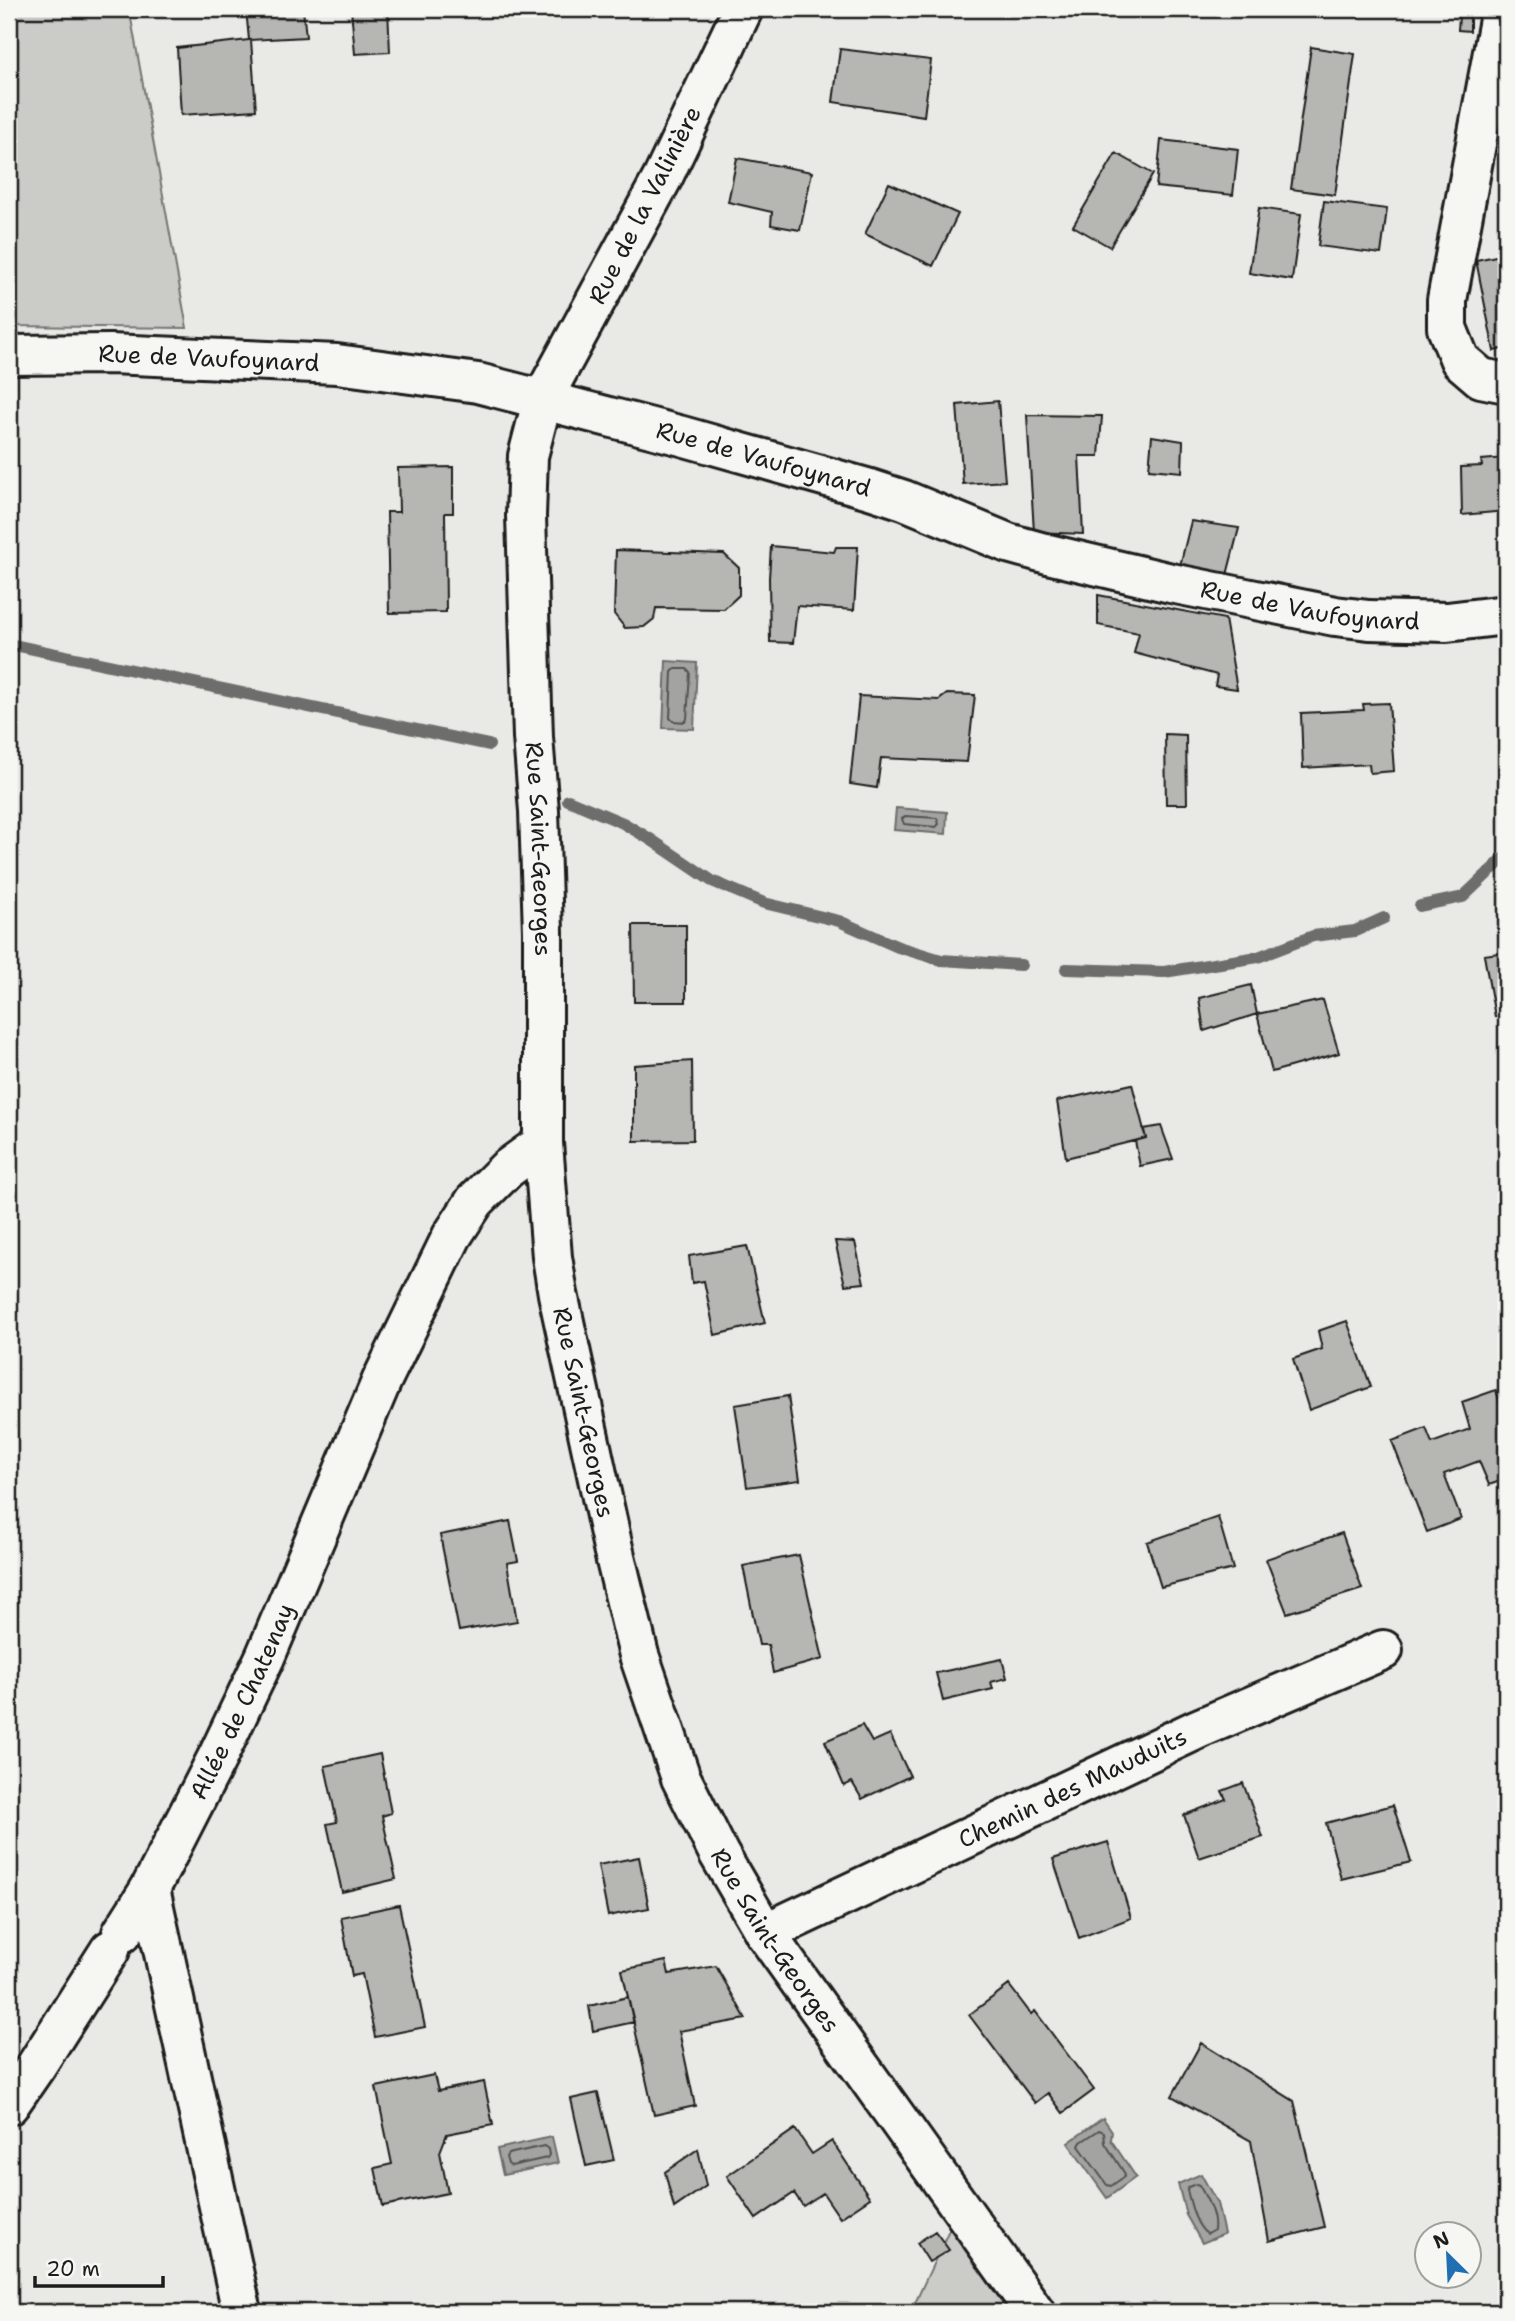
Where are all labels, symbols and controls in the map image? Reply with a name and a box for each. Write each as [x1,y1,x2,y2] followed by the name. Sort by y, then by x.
[581,100,709,310] street label: Rue de la Valinière
[98,338,320,379] street label: Rue de Vaufoynard
[653,414,875,504] street label: Rue de Vaufoynard
[1198,573,1420,637] street label: Rue de Vaufoynard
[517,741,559,956] street label: Rue Saint-Georges
[545,1304,622,1521] street label: Rue Saint-Georges
[182,1598,302,1805] street label: Allée de Chatenay
[953,1720,1192,1856] street label: Chemin des Mauduits
[703,1842,847,2039] street label: Rue Saint-Georges
[1414,2220,1484,2290] north arrow
[1429,2225,1453,2254] text: N
[35,2244,163,2288] scale bar
[46,2255,100,2283] text: 20 m

